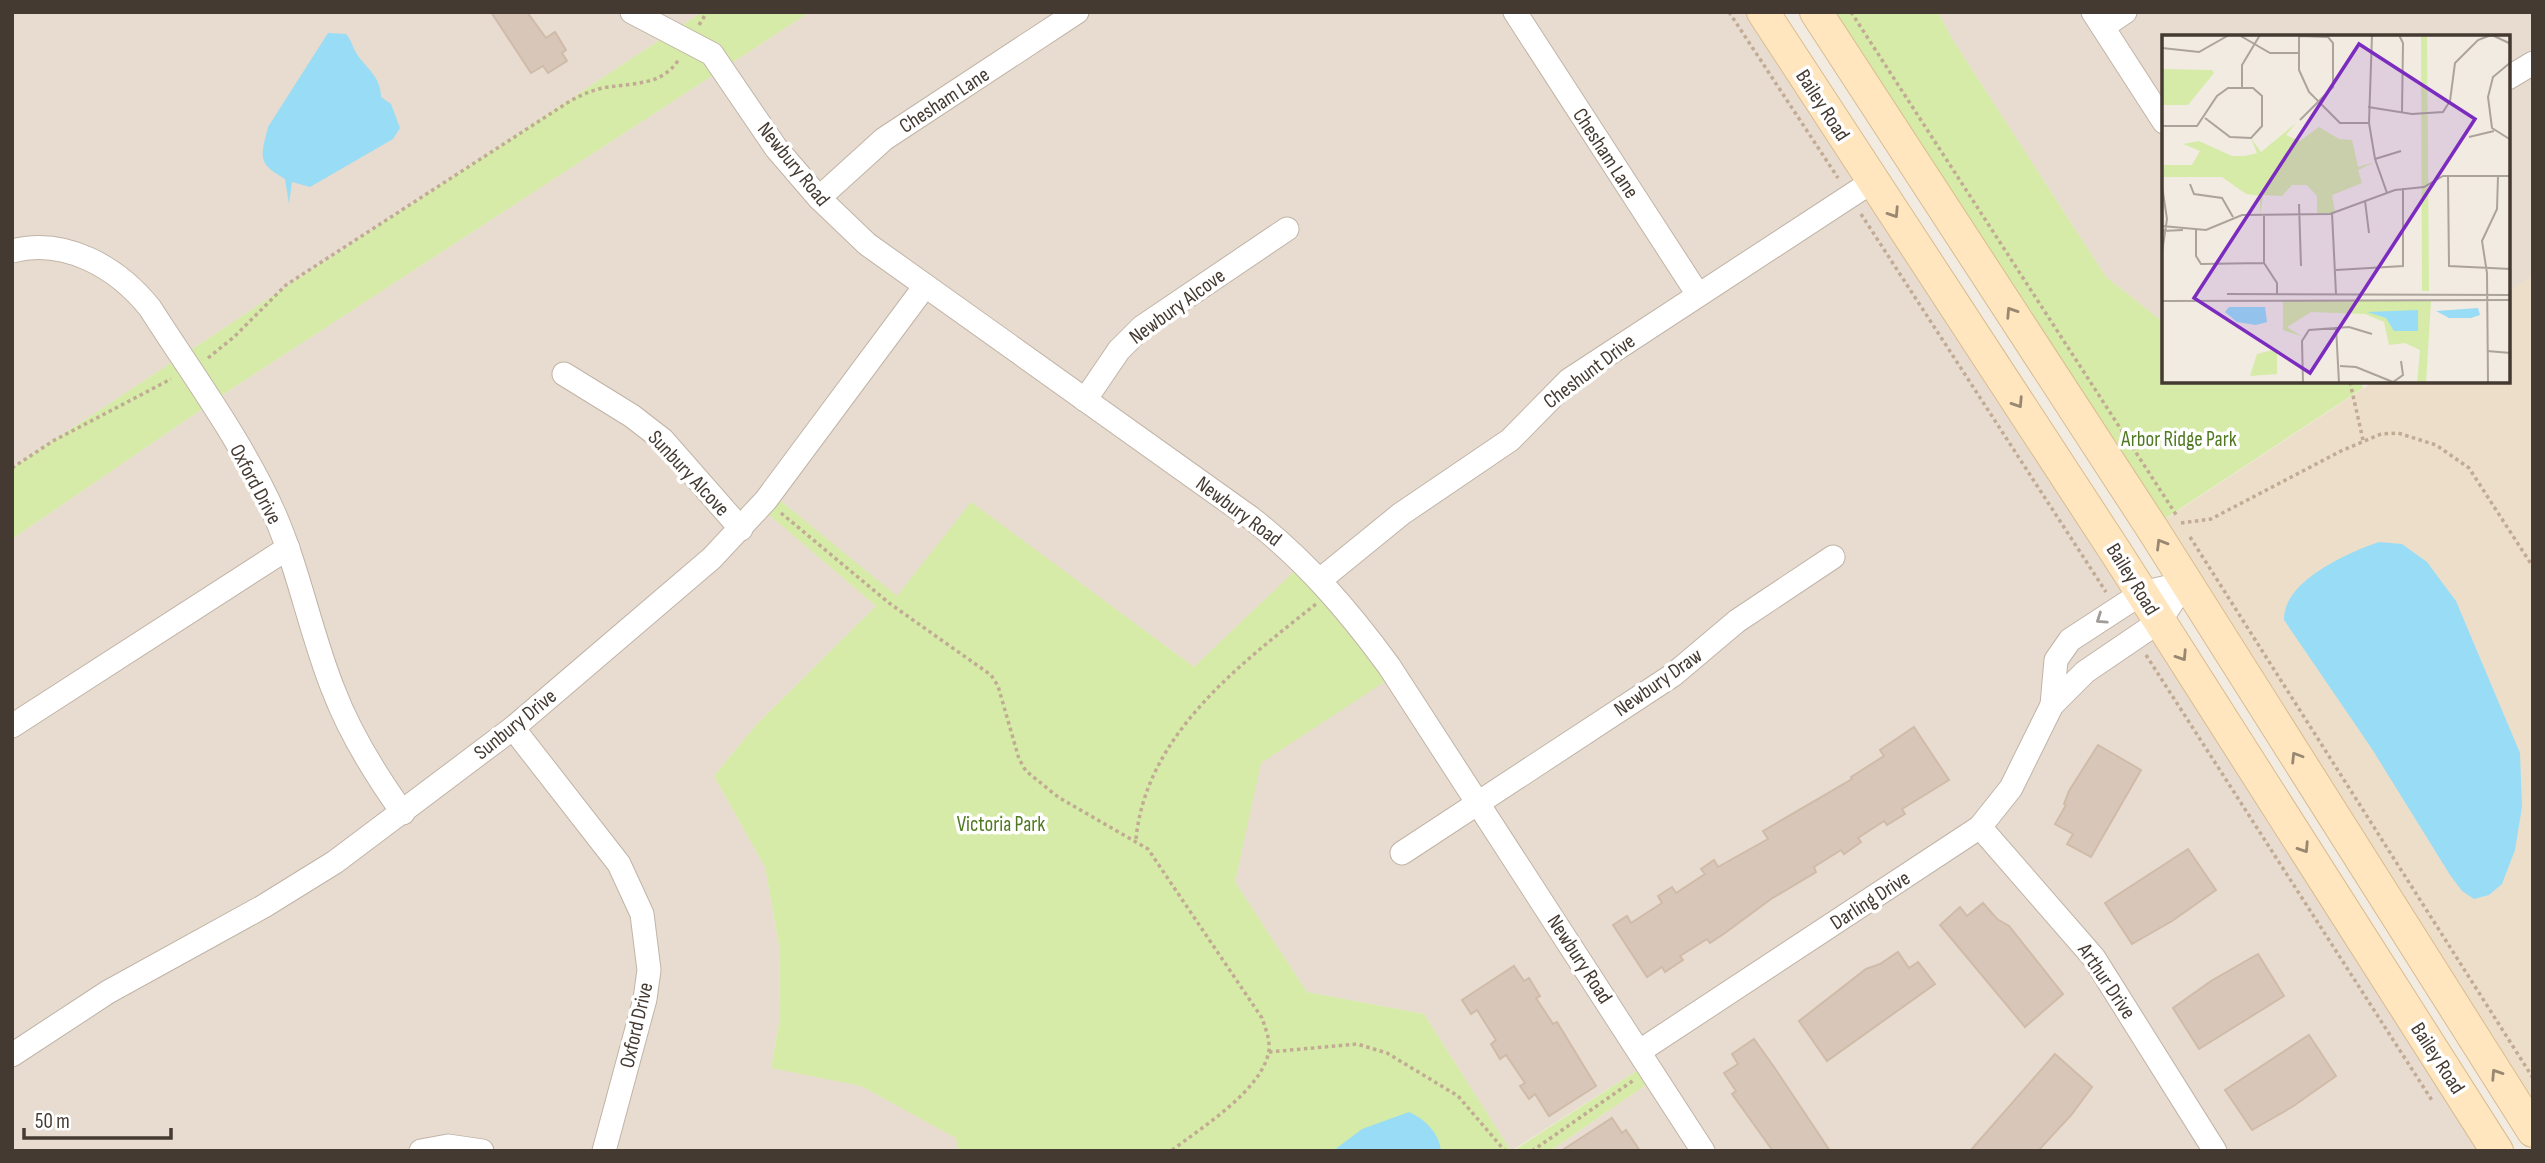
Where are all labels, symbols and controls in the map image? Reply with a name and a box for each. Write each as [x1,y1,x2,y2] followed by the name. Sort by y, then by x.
[2162,35,2510,383] inset map
[895,62,994,139] street label: Chesham Lane
[1790,65,1855,146] street label: Bailey Road
[1567,104,1644,203] street label: Chesham Lane
[752,117,835,211] street label: Newbury Road
[1885,205,1898,218] one-way arrow
[1124,263,1230,350] street label: Newbury Alcove
[2007,307,2019,320] one-way arrow
[1538,329,1640,414] street label: Cheshunt Drive
[2010,396,2023,409] one-way arrow
[643,425,735,521] street label: Sunbury Alcove
[2120,427,2237,452] park label: Arbor Ridge Park
[224,440,287,528] street label: Oxford Drive
[1191,471,1287,552] street label: Newbury Road
[2101,539,2164,620] street label: Bailey Road
[2157,539,2170,552] one-way arrow
[2096,611,2109,624] one-way arrow
[1609,643,1707,722] street label: Newbury Draw
[2173,648,2186,661] one-way arrow
[469,684,561,765] street label: Sunbury Drive
[2291,752,2304,765] one-way arrow
[957,812,1045,837] park label: Victoria Park
[2296,840,2309,853] one-way arrow
[1826,865,1915,935] street label: Darling Drive
[1542,910,1618,1008] street label: Newbury Road
[2072,938,2141,1024] street label: Arthur Drive
[615,980,658,1070] street label: Oxford Drive
[2405,1018,2470,1099] street label: Bailey Road
[2491,1068,2504,1081] one-way arrow
[24,1096,172,1140] scale bar
[35,1109,70,1134] text: 50 m

